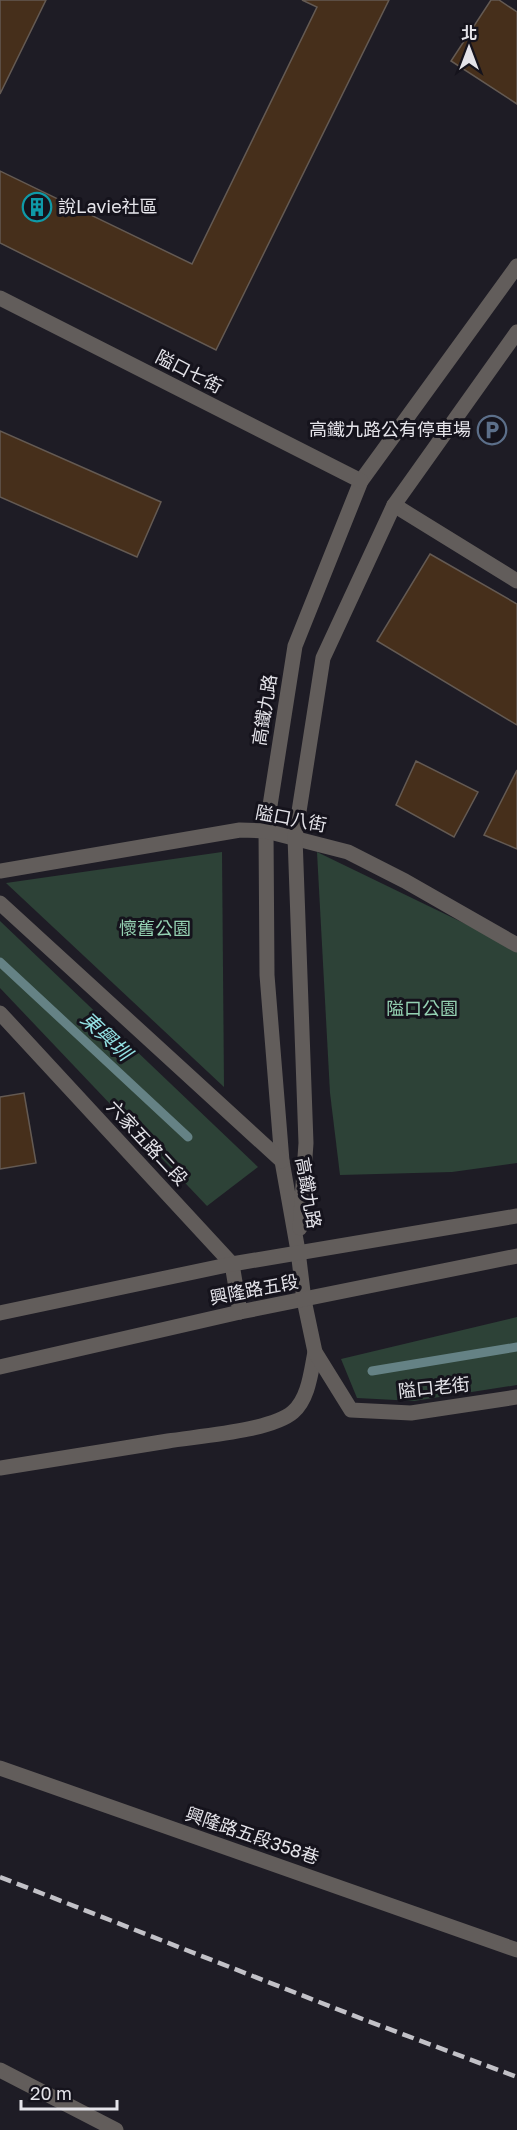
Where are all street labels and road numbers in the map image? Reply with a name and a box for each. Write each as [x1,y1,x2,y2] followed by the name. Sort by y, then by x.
[152,345,227,397] street label: 隘口七街
[248,673,281,747] street label: 高鐵九路
[254,800,329,836] street label: 隘口八街
[103,1095,193,1189] street label: 六家五路二段
[292,1155,326,1230] street label: 高鐵九路
[208,1270,300,1308] street label: 興隆路五段
[397,1372,471,1402] street label: 隘口老街
[183,1802,322,1868] street label: 興隆路五段358巷

